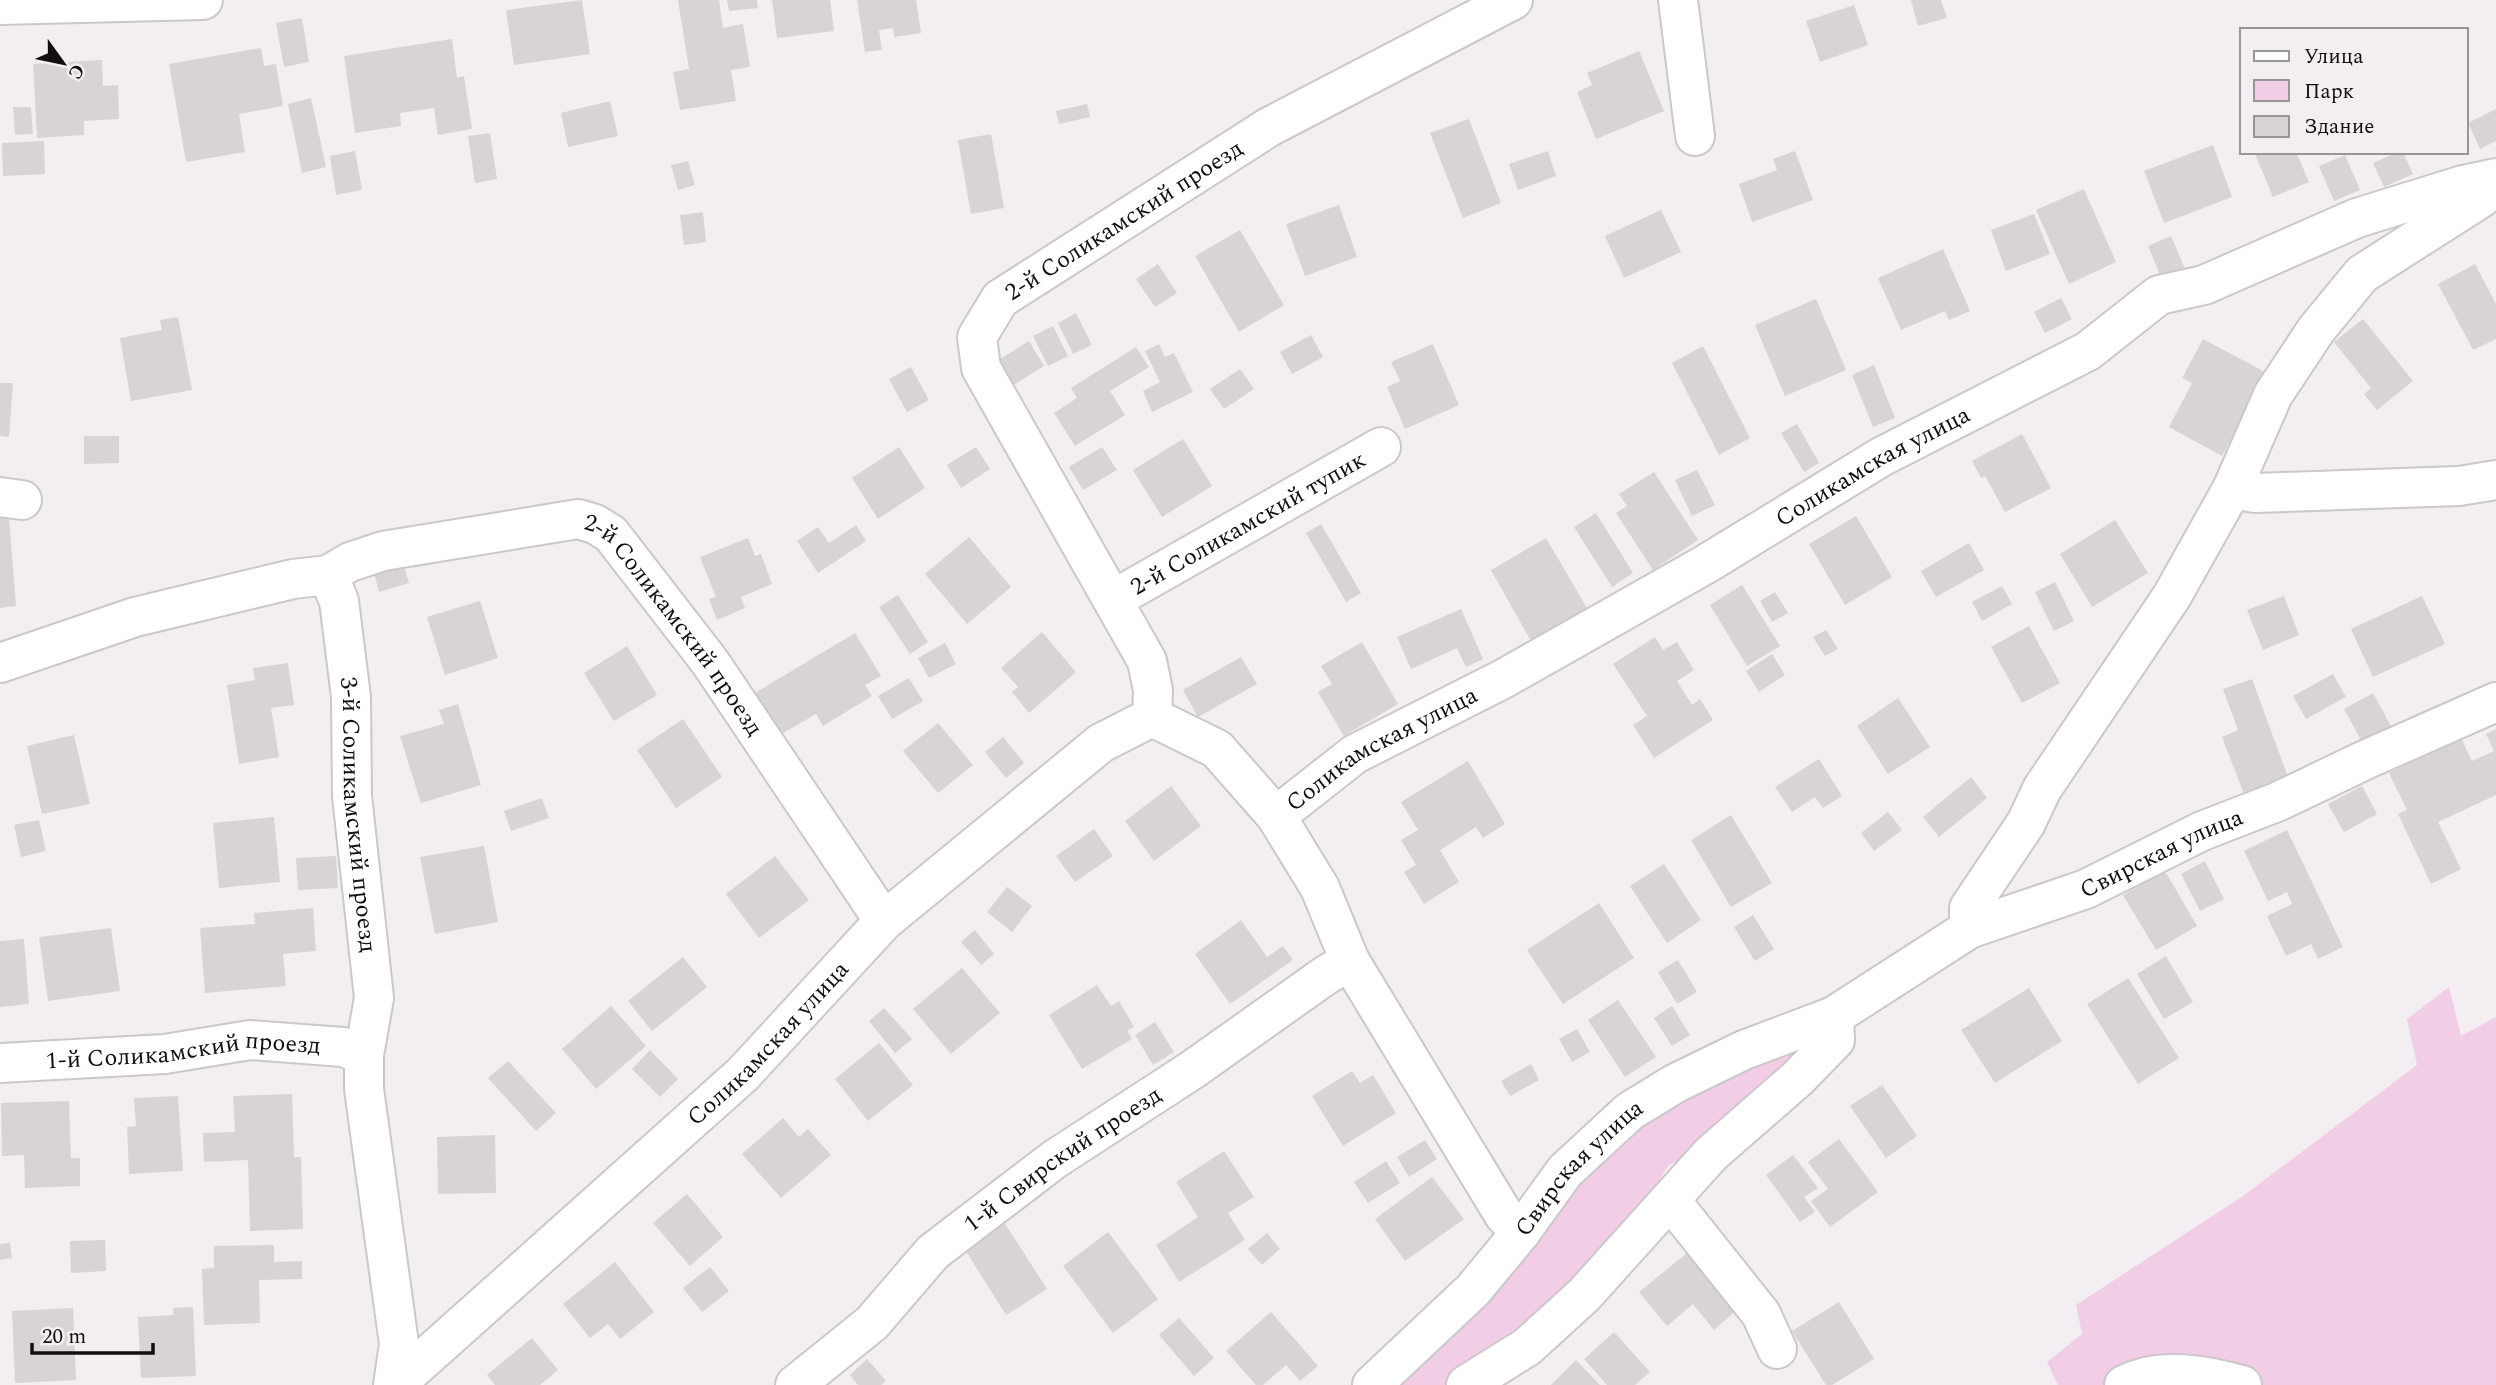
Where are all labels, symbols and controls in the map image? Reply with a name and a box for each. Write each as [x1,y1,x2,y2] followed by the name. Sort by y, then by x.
[28,28,98,98] north arrow
[2240,28,2468,154] legend
[2304,41,2364,73] text: Улица
[60,58,92,85] text: С
[2304,76,2355,108] text: Парк
[2304,111,2374,143] text: Здание
[998,131,1251,310] street label: 2-й Соликамский проезд
[1769,397,1977,537] street label: Соликамская улица
[1124,442,1373,605] street label: 2-й Соликамский тупик
[580,505,772,744] street label: 2-й Соликамский проезд
[330,675,386,955] street label: 3-й Соликамский проезд
[1278,678,1484,821] street label: Соликамская улица
[2074,800,2249,908] street label: Свирская улица
[679,953,858,1135] street label: Соликамская улица
[45,1023,322,1079] street label: 1-й Соликамский проезд
[956,1077,1169,1242] street label: 1-й Свирский проезд
[1506,1090,1650,1244] street label: Свирская улица
[32,1312,152,1356] scale bar
[42,1321,86,1353] text: 20 m

